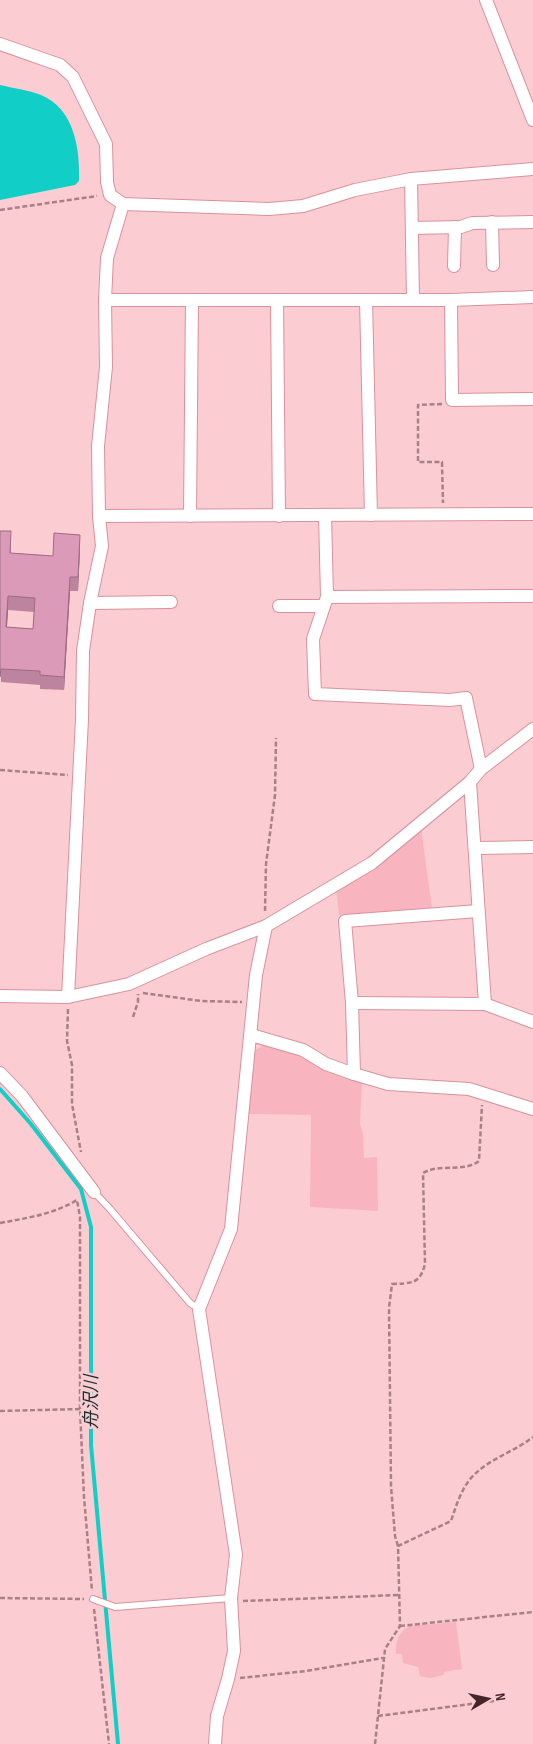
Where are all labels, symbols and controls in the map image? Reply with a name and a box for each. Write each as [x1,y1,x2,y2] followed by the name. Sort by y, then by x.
[81,1373,102,1429] water label: 舟沢川
[463,1674,513,1724] north arrow
[491,1692,509,1702] text: N

